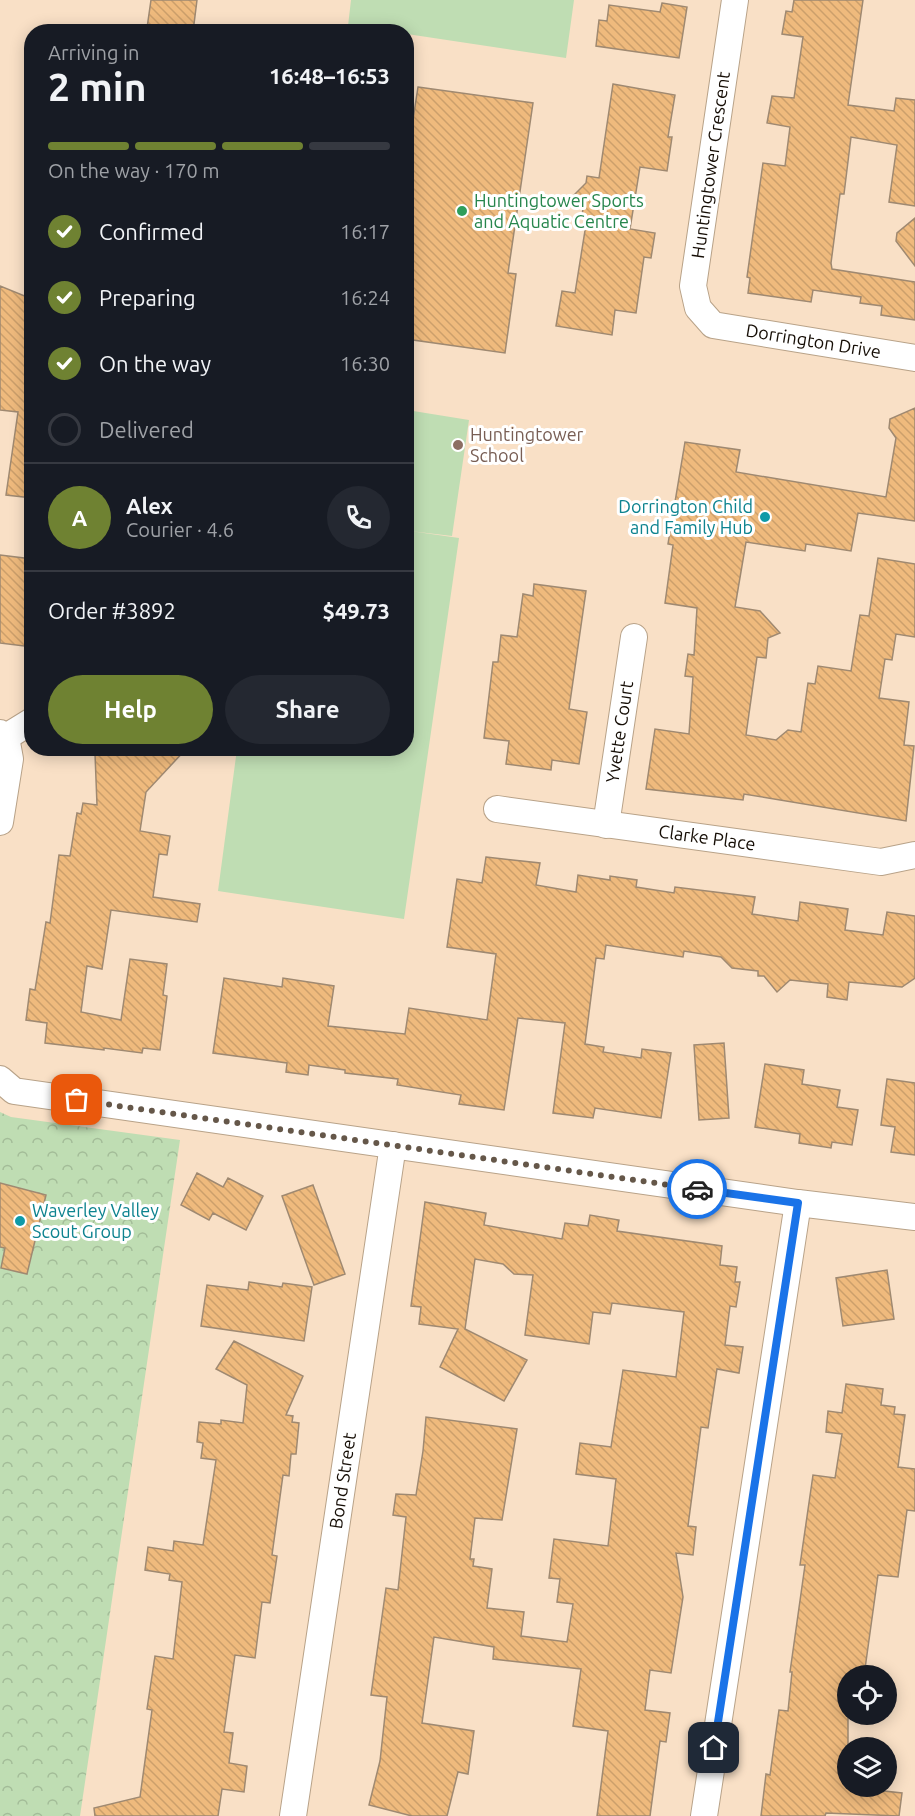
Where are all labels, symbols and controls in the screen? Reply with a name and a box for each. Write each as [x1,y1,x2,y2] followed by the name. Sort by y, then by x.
[48,41,139,64] text: Arriving in
[269,63,390,88] text: 16:48–16:53
[48,65,147,108] text: 2 min
[687,70,733,260] street label: Huntingtower Crescent
[48,159,220,182] text: On the way · 170 m
[474,190,644,231] place label: Huntingtower Sports and Aquatic Centre
[455,204,469,218] marker: Huntingtower Sports and Aquatic Centre
[48,215,81,248] icon: check
[99,219,204,244] text: Confirmed
[340,220,390,243] text: 16:17
[48,281,81,314] icon: check
[99,285,196,310] text: Preparing
[340,286,390,309] text: 16:24
[745,320,882,361] street label: Dorrington Drive
[48,347,81,380] icon: check
[99,351,211,376] text: On the way
[340,352,390,375] text: 16:30
[99,417,194,442] text: Delivered
[470,424,584,465] place label: Huntingtower School
[451,438,465,452] marker: Huntingtower School
[327,486,390,549] button: phone
[126,493,173,518] text: Alex
[618,496,753,537] place label: Dorrington Child and Family Hub
[72,505,87,530] text: A
[758,510,772,524] marker: Dorrington Child and Family Hub
[126,518,234,541] text: Courier · 4.6
[48,598,176,623] text: Order #3892
[323,598,390,623] text: $49.73
[48,675,213,744] button: Help
[225,675,390,744] button: Share
[601,679,636,784] street label: Yvette Court
[657,820,757,854] street label: Clarke Place
[51,1074,102,1125] pin
[60,1083,93,1116] icon: bag
[667,1159,727,1219] courier
[681,1173,714,1206] icon: car
[32,1200,159,1241] place label: Waverley Valley Scout Group
[13,1214,27,1228] marker: Waverley Valley Scout Group
[325,1431,359,1530] street label: Bond Street
[837,1665,897,1797] map controls
[837,1665,897,1725] button: locate
[688,1722,739,1773] pin
[697,1731,730,1764] icon: home
[837,1737,897,1797] button: layers

